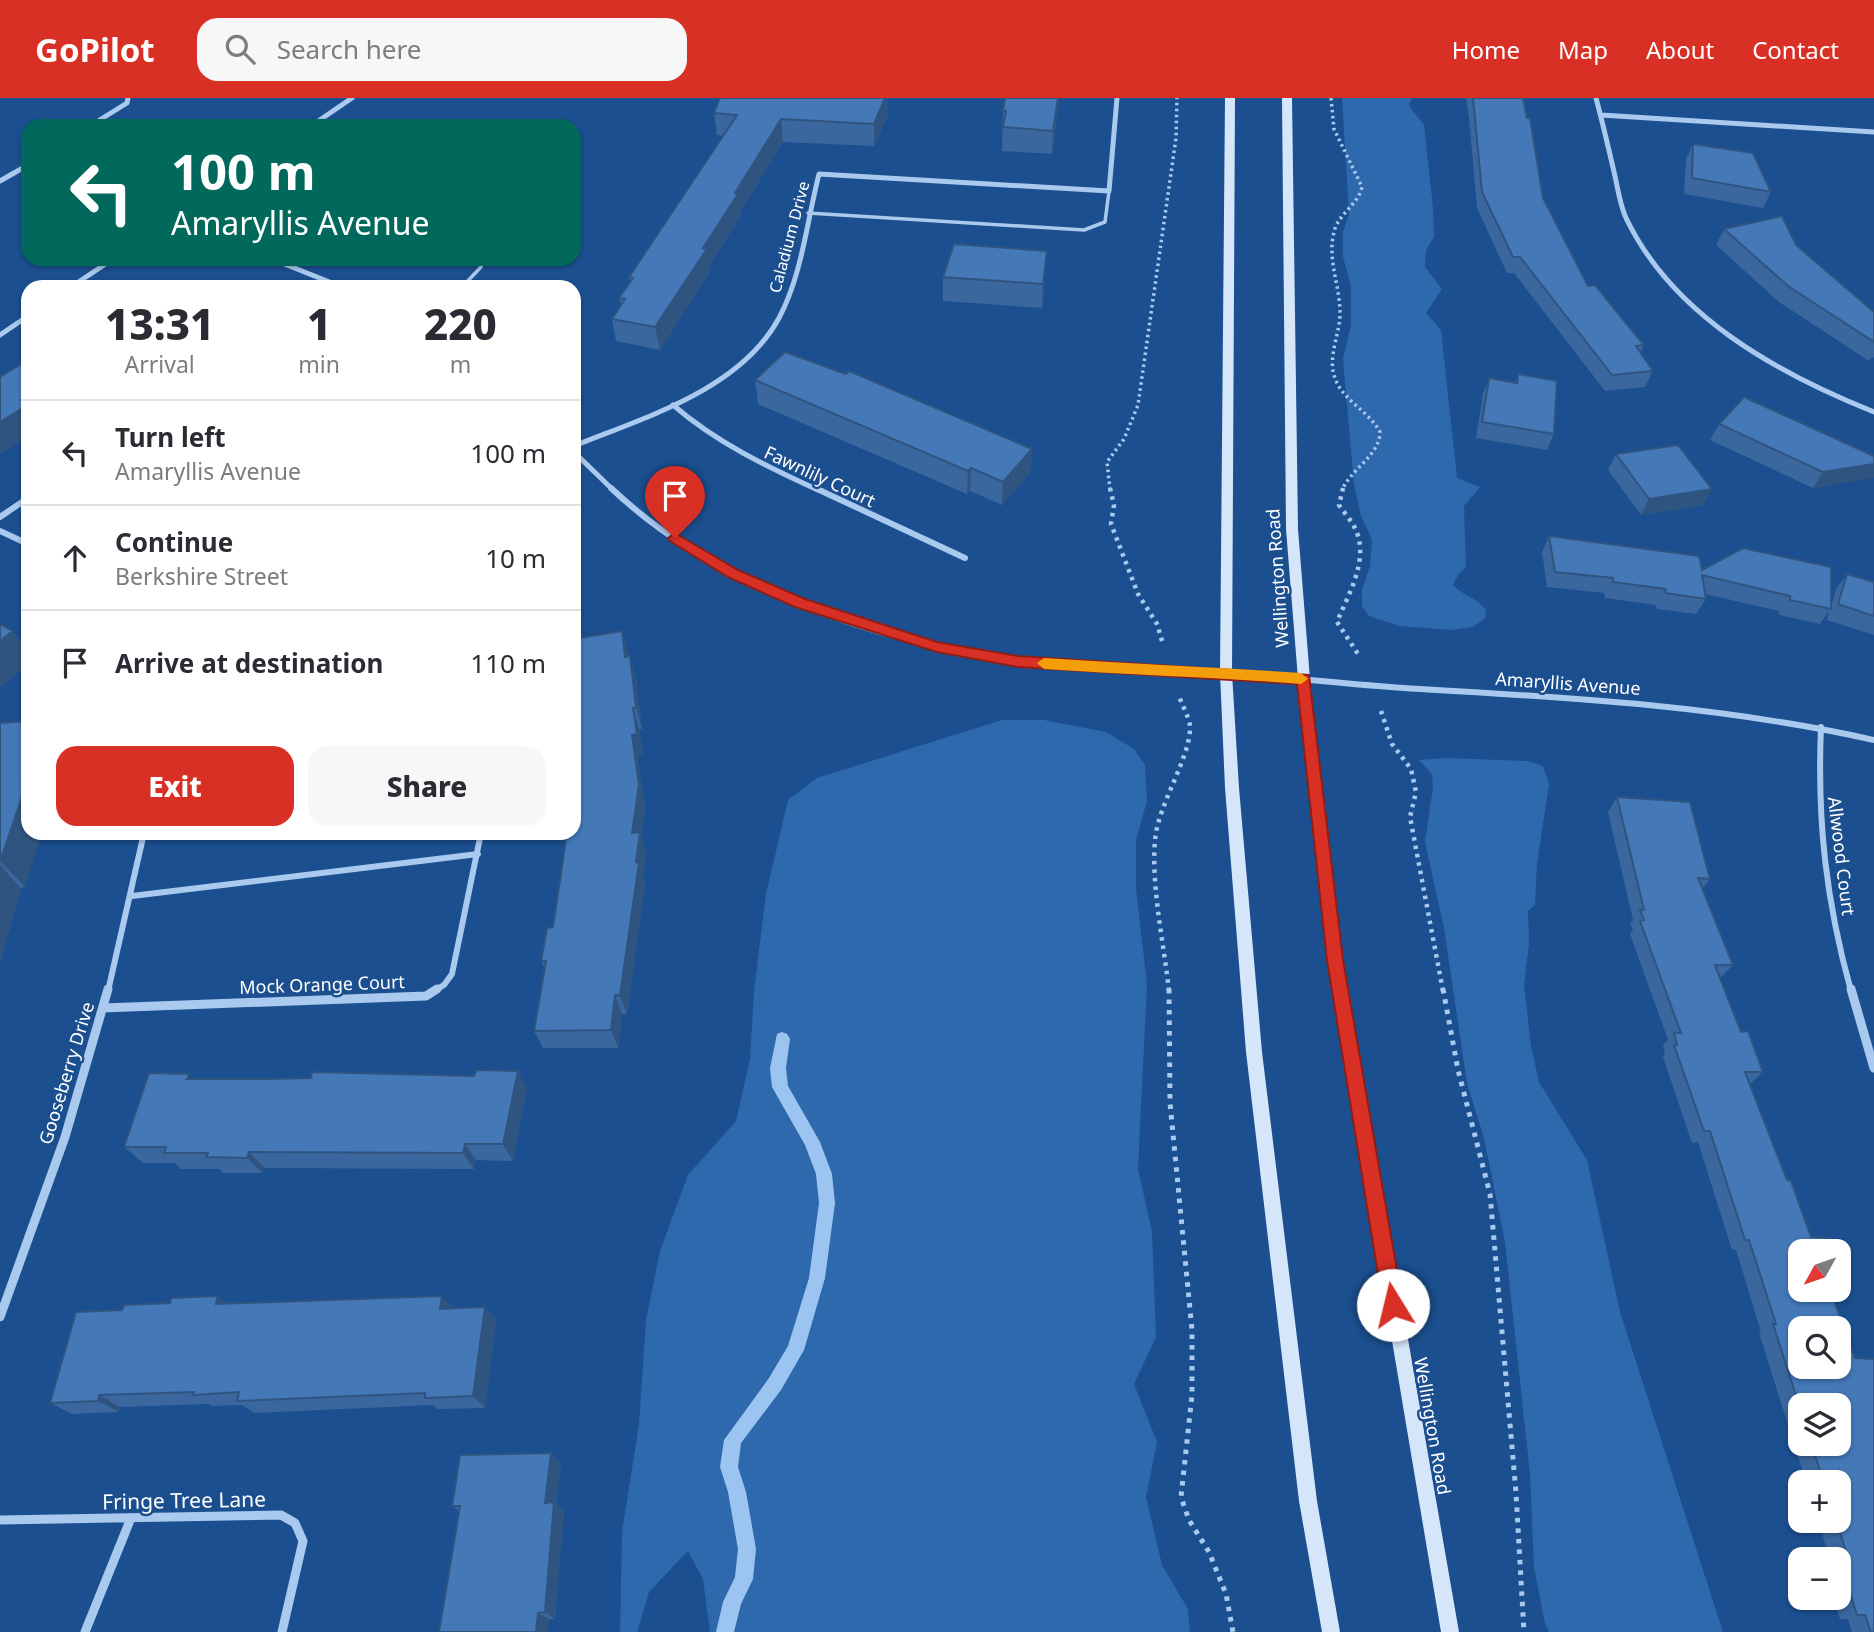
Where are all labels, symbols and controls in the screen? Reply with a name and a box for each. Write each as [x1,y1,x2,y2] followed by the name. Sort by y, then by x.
[197,18,687,81] search box
[35,27,155,72] text: GoPilot
[221,30,259,68] icon: search
[277,31,421,67] text: Search here
[1452,33,1520,66] text: Home
[1558,33,1608,66] text: Map
[1646,33,1714,66] text: About
[1752,33,1839,66] text: Contact
[171,138,316,204] text: 100 m
[56,147,147,238] icon: left
[764,179,814,295] street label: Caladium Drive
[171,201,430,244] text: Amaryllis Avenue
[105,295,214,352] text: 13:31
[307,295,331,352] text: 1
[424,295,497,352] text: 220
[125,348,195,380] text: Arrival
[298,348,340,380] text: min
[450,348,471,380] text: m
[115,419,226,455] text: Turn left
[56,434,94,472] icon: left
[470,435,546,471] text: 100 m
[761,440,880,512] street label: Fawnlily Court
[115,455,301,487] text: Amaryllis Avenue
[645,466,705,538] pin
[656,477,694,515] icon: arrive
[1260,508,1294,648] street label: Wellington Road
[115,524,233,560] text: Continue
[56,539,94,577] icon: ahead
[485,540,546,576] text: 10 m
[115,560,288,592] text: Berkshire Street
[56,644,94,682] icon: arrive
[115,645,384,681] text: Arrive at destination
[470,645,546,681] text: 110 m
[1495,666,1641,700] street label: Amaryllis Avenue
[56,746,294,826] button: Exit
[308,746,546,826] button: Share
[1823,795,1861,917] street label: Allwood Court
[239,969,406,999] street label: Mock Orange Court
[33,999,99,1147] street label: Gooseberry Drive
[1788,1239,1852,1302] north arrow
[1788,1239,1851,1610] map controls
[1356,1268,1430,1342] position arrow
[1788,1316,1851,1379] button: search
[1409,1355,1457,1497] street label: Wellington Road
[1788,1393,1851,1456] button: layers
[1788,1470,1851,1533] button: +
[102,1485,266,1515] street label: Fringe Tree Lane
[1788,1547,1851,1610] button: −

